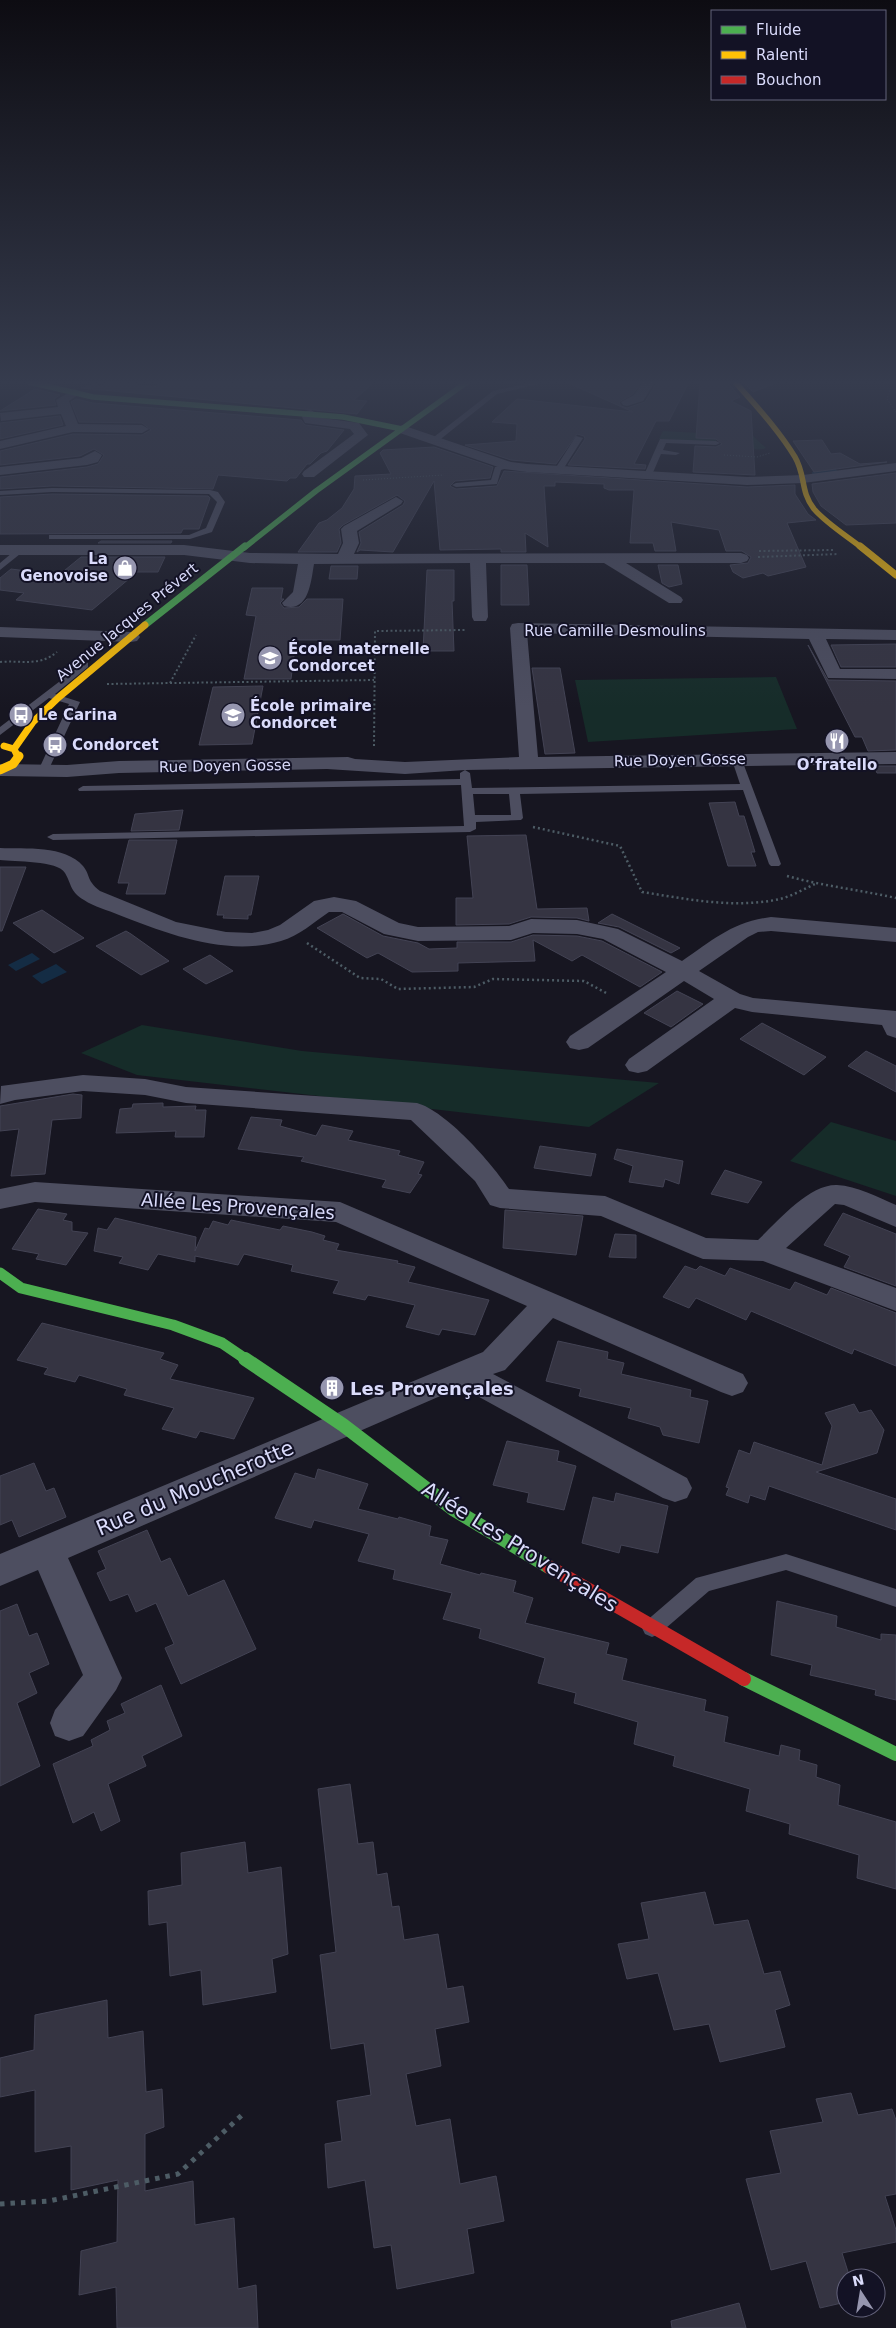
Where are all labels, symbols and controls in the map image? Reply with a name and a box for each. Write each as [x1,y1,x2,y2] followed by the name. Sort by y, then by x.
[711,10,886,100] legend
[756,21,801,39] text: Fluide
[756,46,808,64] text: Ralenti
[756,71,821,89] text: Bouchon
[20,550,108,585] place label: La Genovoise
[112,555,138,581] shop icon: La Genovoise
[52,559,202,685] street label: Avenue Jacques Prévert
[524,622,706,640] street label: Rue Camille Desmoulins
[288,639,430,675] place label: École maternelle Condorcet
[257,645,283,671] school or university icon: École maternelle Condorcet
[250,696,372,732] place label: École primaire Condorcet
[8,702,34,728] bus stop icon: Le Carina
[220,702,246,728] school or university icon: École primaire Condorcet
[38,706,117,724] place label: Le Carina
[824,728,850,754] restaurant icon: O’fratello
[42,732,68,758] bus stop icon: Condorcet
[72,736,159,754] place label: Condorcet
[614,750,746,770] street label: Rue Doyen Gosse
[159,756,291,776] street label: Rue Doyen Gosse
[797,756,877,774] place label: O’fratello
[140,1189,336,1223] street label: Allée Les Provençales
[319,1375,345,1401] building icon: Les Provençales
[350,1378,514,1399] place label: Les Provençales
[93,1435,297,1541] street label: Rue du Moucherotte
[418,1477,622,1617] street label: Allée Les Provençales
[836,2268,886,2318] north arrow
[851,2271,866,2289] text: N

